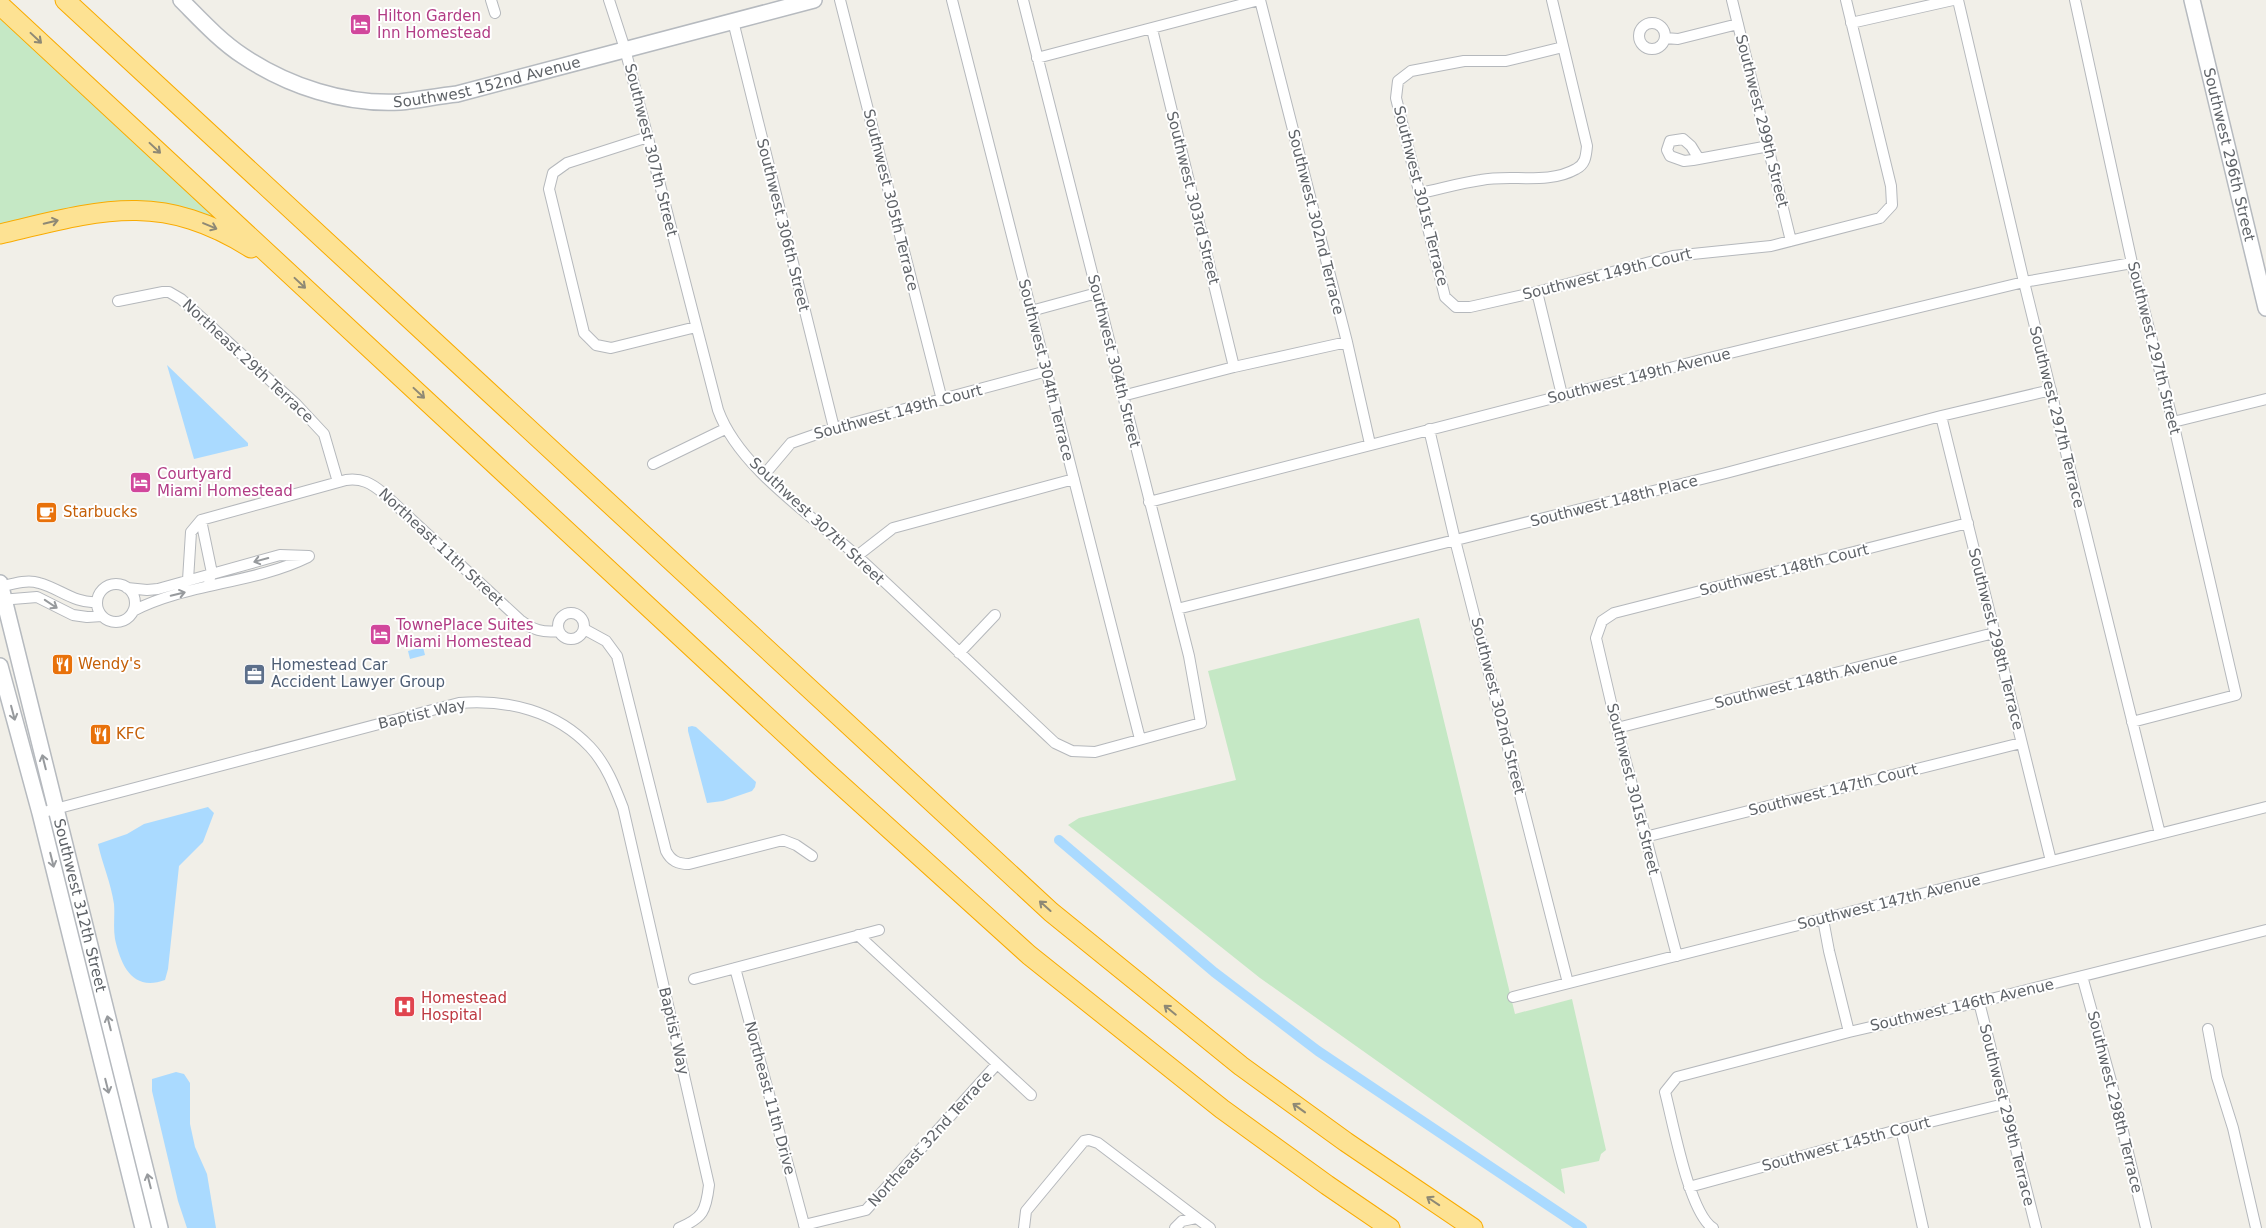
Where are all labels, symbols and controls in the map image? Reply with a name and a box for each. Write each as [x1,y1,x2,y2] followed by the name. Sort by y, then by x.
[377,7,491,42] place label: Hilton Garden Inn Homestead
[349,13,373,37] hotel icon: Hilton Garden Inn Homestead
[29,32,42,44] one-way arrow
[1732,33,1792,210] street label: Southwest 299th Street
[393,53,582,111] street label: Southwest 152nd Avenue
[621,62,681,239] street label: Southwest 307th Street
[2200,66,2259,243] street label: Southwest 296th Street
[1390,104,1452,288] street label: Southwest 301st Terrace
[860,107,922,293] street label: Southwest 305th Terrace
[1163,109,1223,287] street label: Southwest 303rd Street
[1284,127,1348,317] street label: Southwest 302nd Terrace
[753,137,813,314] street label: Southwest 306th Street
[149,142,162,154] one-way arrow
[42,217,58,226] one-way arrow
[202,221,217,231] one-way arrow
[1521,244,1693,304] street label: Southwest 149th Court
[2124,260,2184,437] street label: Southwest 297th Street
[1084,273,1144,450] street label: Southwest 304th Street
[293,277,306,289] one-way arrow
[1015,277,1077,463] street label: Southwest 304th Terrace
[179,296,317,426] street label: Northeast 29th Terrace
[2026,324,2088,510] street label: Southwest 297th Terrace
[1546,345,1732,407] street label: Southwest 149th Avenue
[812,381,984,443] street label: Southwest 149th Court
[413,387,425,399] one-way arrow
[746,454,888,588] street label: Southwest 307th Street
[157,465,293,500] place label: Courtyard Miami Homestead
[129,471,153,495] hotel icon: Courtyard Miami Homestead
[1528,471,1700,531] street label: Southwest 148th Place
[375,485,507,609] street label: Northeast 11th Street
[35,500,59,524] cafe icon: Starbucks
[63,503,138,521] place label: Starbucks
[1698,540,1870,600] street label: Southwest 148th Court
[1965,546,2027,732] street label: Southwest 298th Terrace
[253,556,269,565] one-way arrow
[170,589,186,598] one-way arrow
[44,599,58,609] one-way arrow
[395,616,534,651] place label: TownePlace Suites Miami Homestead
[1467,616,1529,796] street label: Southwest 302nd Street
[368,622,392,646] hotel icon: TownePlace Suites Miami Homestead
[1713,650,1899,712] street label: Southwest 148th Avenue
[50,652,74,676] restaurant icon: Wendy's
[78,655,141,673] place label: Wendy's
[271,656,445,691] place label: Homestead Car Accident Lawyer Group
[243,662,267,686] office icon: Homestead Car Accident Lawyer Group
[376,695,468,733] street label: Baptist Way
[1603,701,1663,877] street label: Southwest 301st Street
[9,704,18,720] one-way arrow
[88,722,112,746] restaurant icon: KFC
[116,725,145,743] place label: KFC
[38,755,48,771] one-way arrow
[1747,760,1919,820] street label: Southwest 147th Court
[50,817,110,994] street label: Southwest 312th Street
[48,852,57,868] one-way arrow
[1796,871,1982,933] street label: Southwest 147th Avenue
[1038,900,1051,912] one-way arrow
[1868,975,2056,1035] street label: Southwest 146th Avenue
[655,985,693,1077] street label: Baptist Way
[421,989,507,1024] place label: Homestead Hospital
[393,995,417,1019] hospital icon: Homestead Hospital
[1164,1004,1177,1015] one-way arrow
[2084,1009,2146,1195] street label: Southwest 298th Terrace
[104,1015,114,1031] one-way arrow
[741,1019,799,1177] street label: Northeast 11th Drive
[1976,1022,2038,1208] street label: Southwest 299th Terrace
[864,1067,996,1211] street label: Northeast 32nd Terrace
[103,1078,112,1094] one-way arrow
[1292,1103,1306,1113] one-way arrow
[1760,1113,1932,1175] street label: Southwest 145th Court
[144,1173,153,1189] one-way arrow
[1426,1196,1440,1206] one-way arrow

